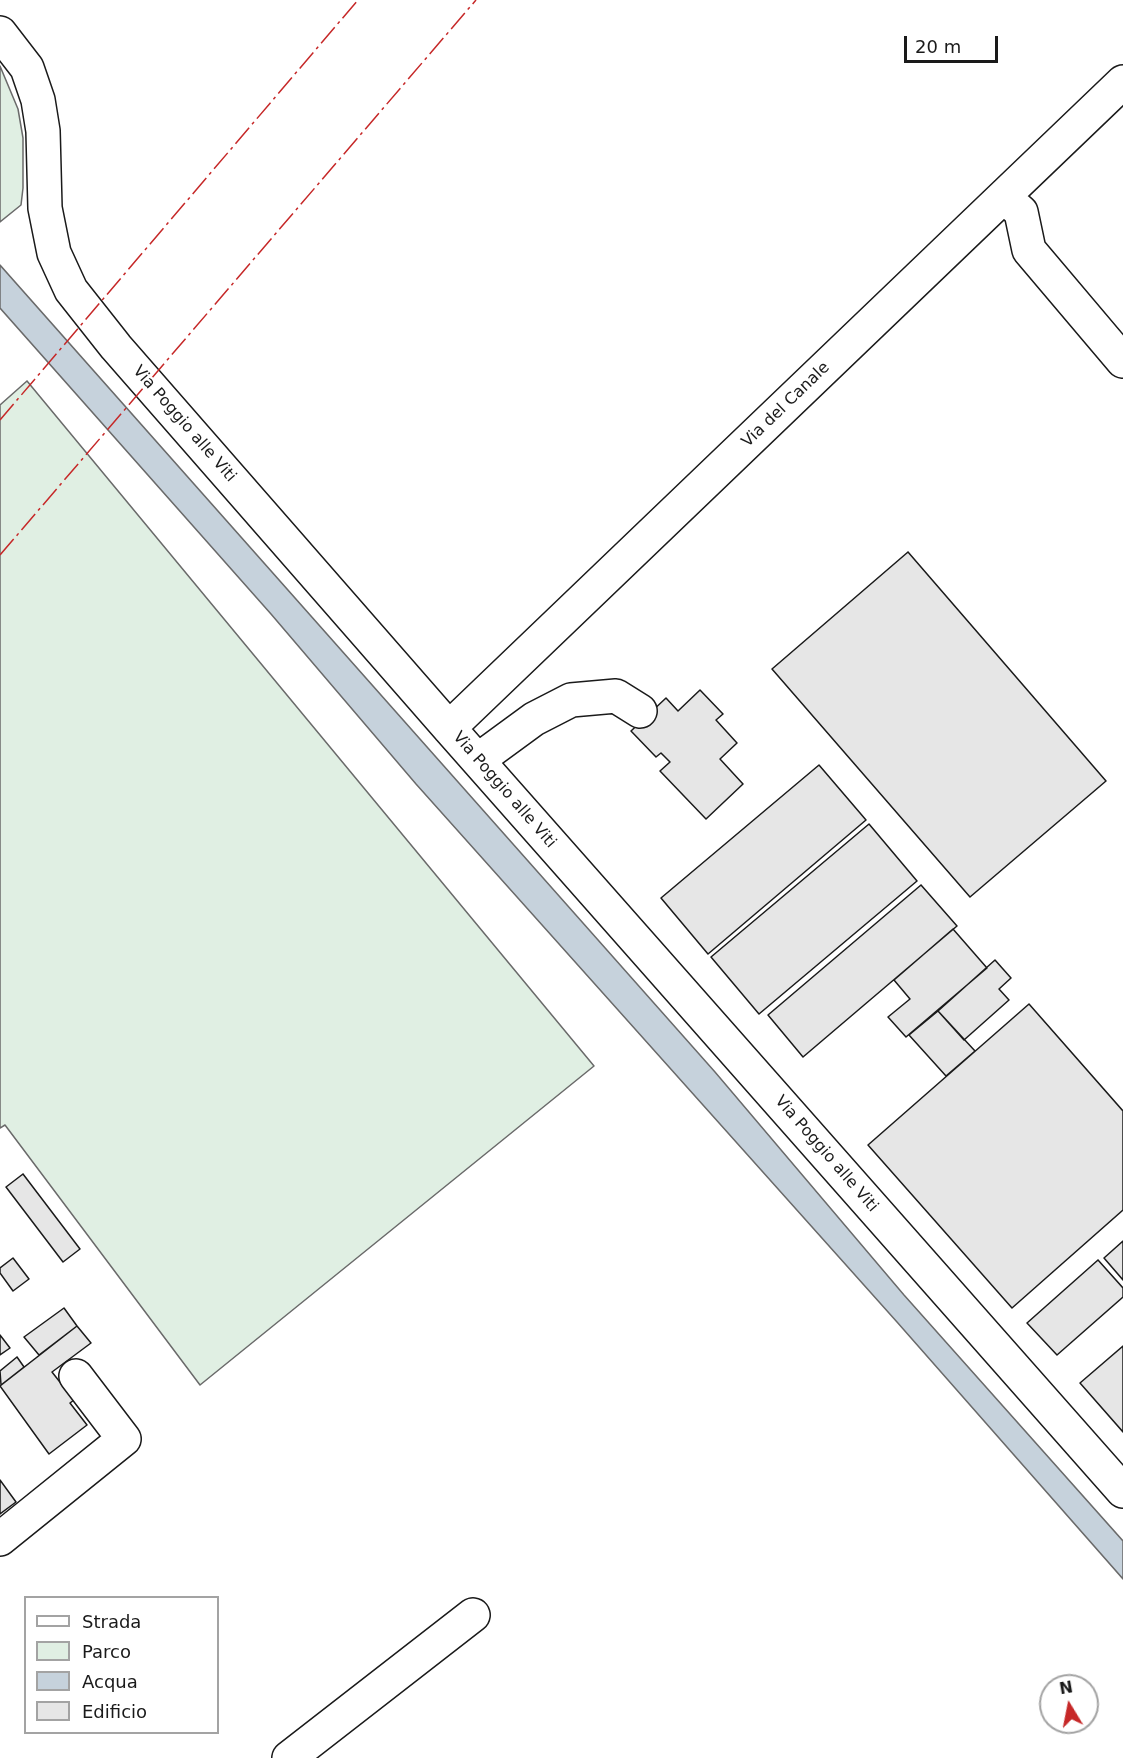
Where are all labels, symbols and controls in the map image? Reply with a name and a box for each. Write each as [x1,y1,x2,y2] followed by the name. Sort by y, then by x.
[907,24,1002,62] scale bar
[915,36,961,57] text: 20 m
[738,358,834,452] street label: Via del Canale
[128,362,240,486] street label: Via Poggio alle Viti
[448,728,560,852] street label: Via Poggio alle Viti
[770,1092,882,1216] street label: Via Poggio alle Viti
[24,1596,219,1734] legend
[82,1611,141,1632] text: Strada
[82,1641,131,1662] text: Parco
[82,1671,138,1692] text: Acqua
[1039,1674,1099,1734] north arrow
[1058,1677,1074,1698] text: N
[82,1701,147,1722] text: Edificio

